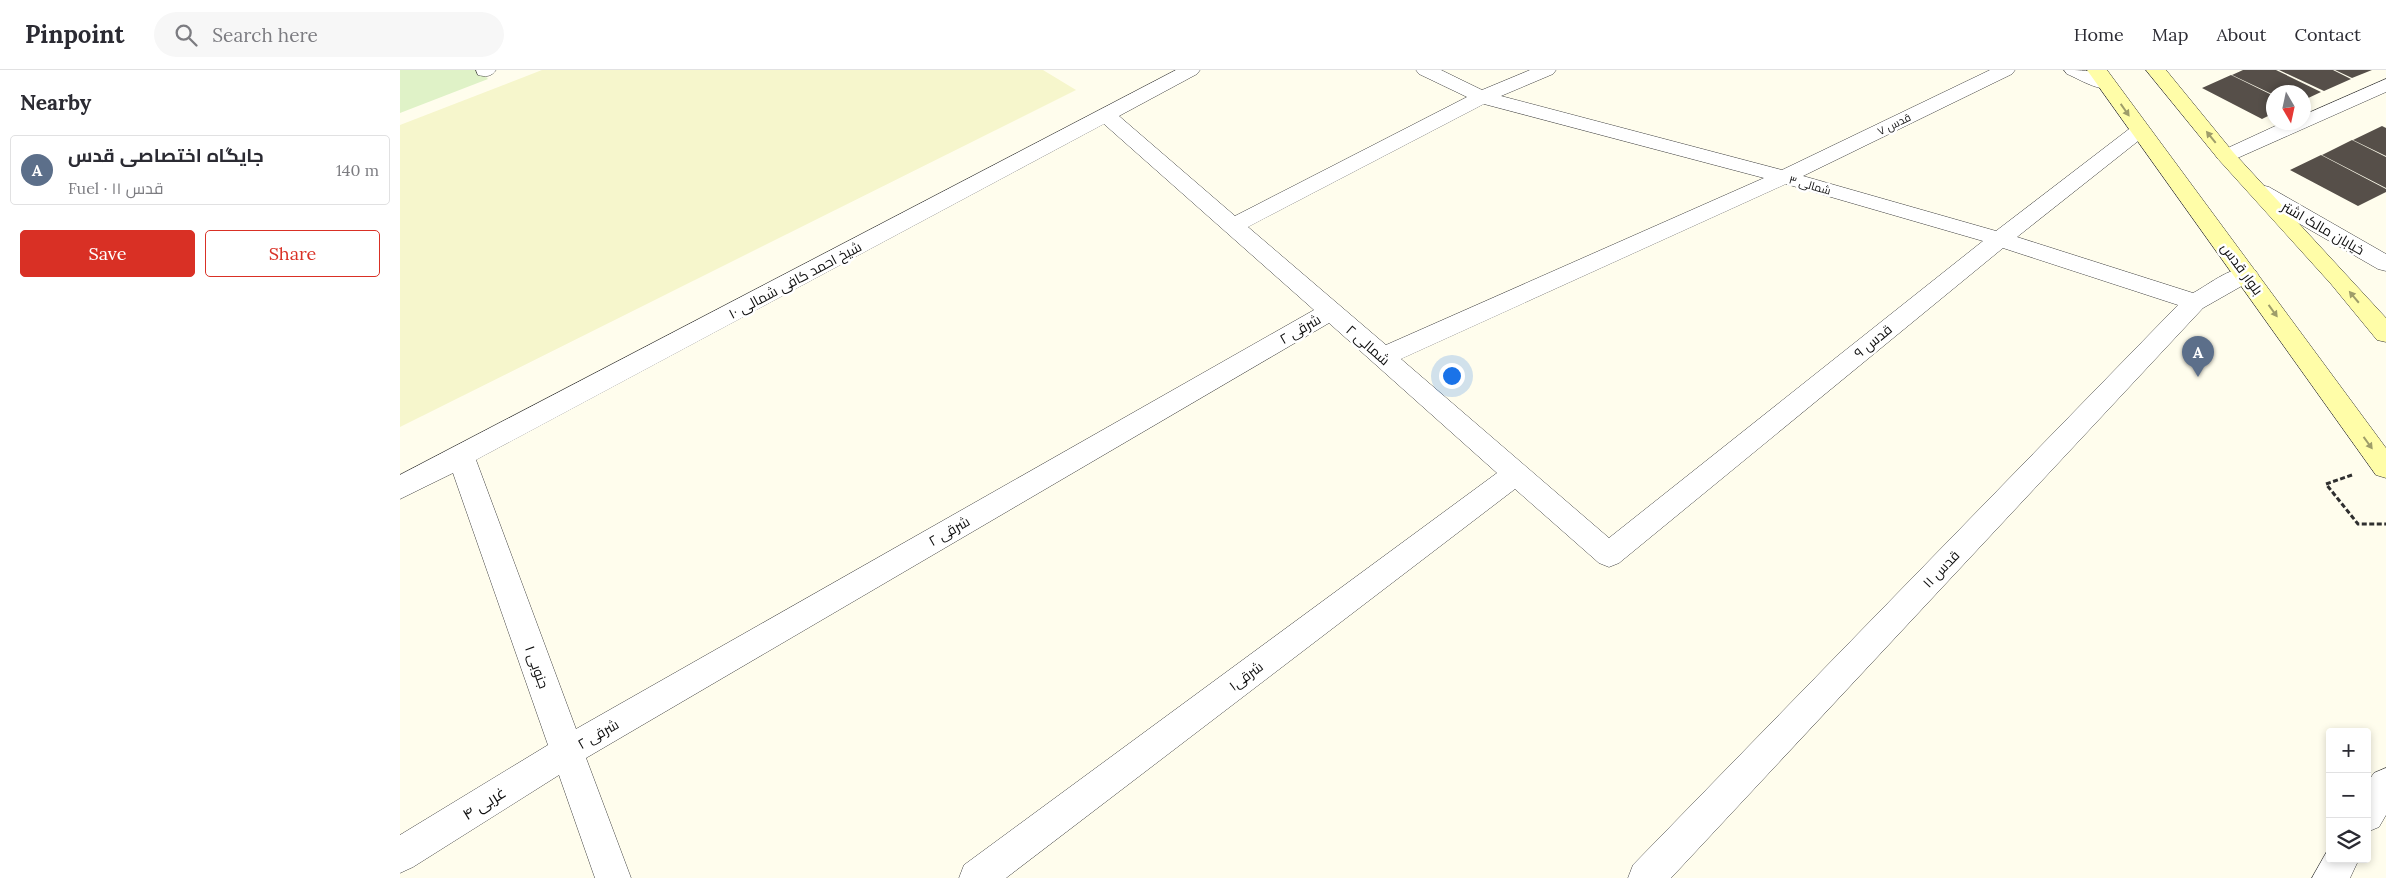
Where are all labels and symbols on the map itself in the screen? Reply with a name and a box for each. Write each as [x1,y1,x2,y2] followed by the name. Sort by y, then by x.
[2266,85,2311,130] north arrow
[2120,103,2130,116] one-way arrow
[1875,110,1913,138] street label: قدس ۷
[2205,131,2216,144] one-way arrow
[1787,172,1833,198] street label: شمالی ۳
[2278,197,2368,259] street label: خیابان مالک اشتر
[725,237,865,323] street label: شیخ احمد کافی شمالی ۱۰
[2217,239,2267,299] street label: بلوار قدس
[2349,291,2360,304] one-way arrow
[2268,304,2278,318] one-way arrow
[1276,310,1324,348] street label: شرقی ۲
[1850,320,1896,362] street label: قدس ۹
[1342,321,1394,369] street label: شمالی ۲
[2182,336,2214,377] pin: A
[1439,363,1465,389] your location
[2363,436,2373,450] one-way arrow
[925,512,973,550] street label: شرقی ۲
[1919,546,1963,592] street label: قدس ۱۱
[521,643,553,691] street label: ۱ جنوبی
[1225,657,1267,695] street label: شرقی۱
[574,715,622,753] street label: شرقی ۲
[459,782,510,825] street label: غربی ۴

